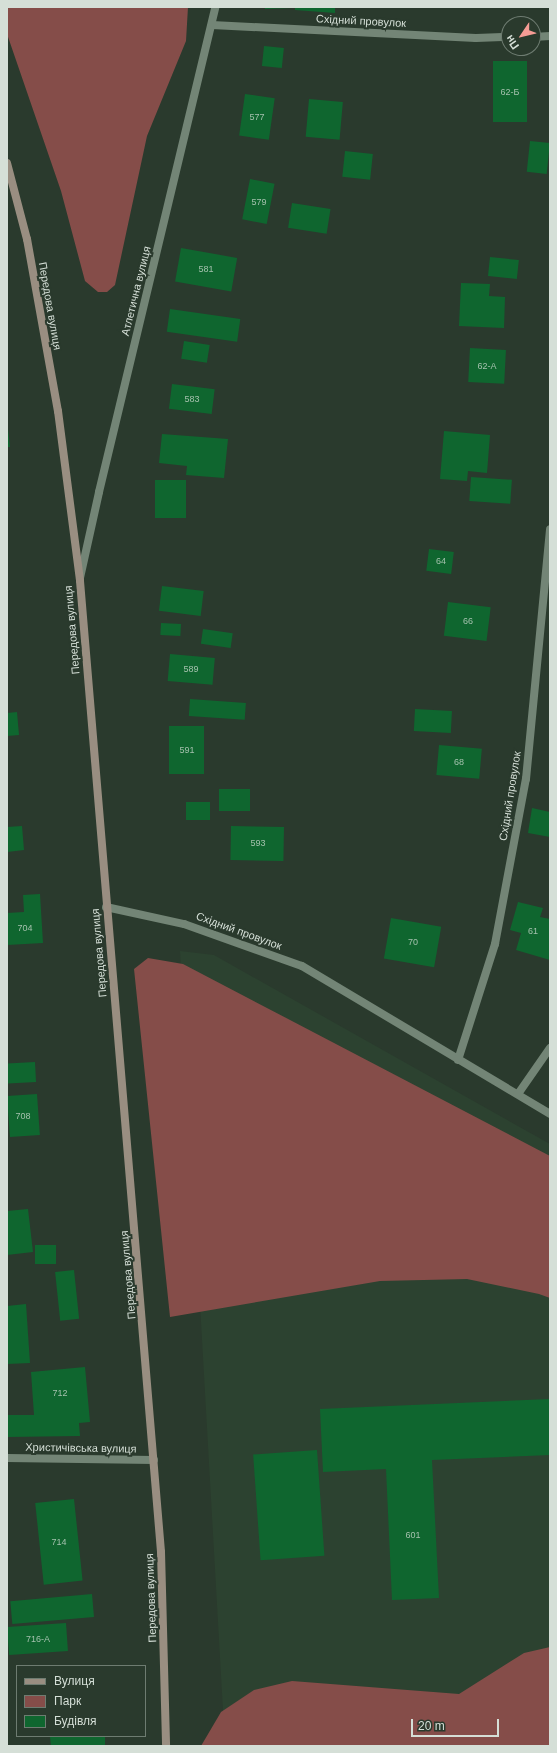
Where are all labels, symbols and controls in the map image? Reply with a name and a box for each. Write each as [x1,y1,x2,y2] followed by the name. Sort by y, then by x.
[316,12,406,30] street label: Східний провулок
[501,16,541,56] north arrow
[503,33,521,52] text: Пн
[501,87,519,97] house number: 62-Б
[249,112,265,122] house number: 577
[251,197,267,207] house number: 579
[118,245,154,337] street label: Атлетична вулиця
[36,261,64,351] street label: Передова вулиця
[198,264,214,274] house number: 581
[477,361,497,371] house number: 62-А
[184,394,200,404] house number: 583
[436,556,446,566] house number: 64
[62,585,82,675] street label: Передова вулиця
[463,616,473,626] house number: 66
[183,664,199,674] house number: 589
[179,745,195,755] house number: 591
[496,750,524,842] street label: Східний провулок
[454,757,464,767] house number: 68
[250,838,266,848] house number: 593
[89,908,109,998] street label: Передова вулиця
[194,909,284,953] street label: Східний провулок
[17,923,33,933] house number: 704
[528,926,538,936] house number: 61
[408,937,418,947] house number: 70
[15,1111,31,1121] house number: 708
[118,1230,138,1320] street label: Передова вулиця
[52,1388,68,1398] house number: 712
[25,1440,137,1456] street label: Христичівська вулиця
[405,1530,421,1540] house number: 601
[51,1537,67,1547] house number: 714
[143,1553,159,1643] street label: Передова вулиця
[26,1634,50,1644] house number: 716-А
[16,1665,146,1737] legend
[54,1674,95,1688] text: Вулиця
[54,1694,81,1708] text: Парк
[413,1711,501,1737] scale bar
[54,1714,96,1728] text: Будівля
[418,1719,445,1733] text: 20 m

